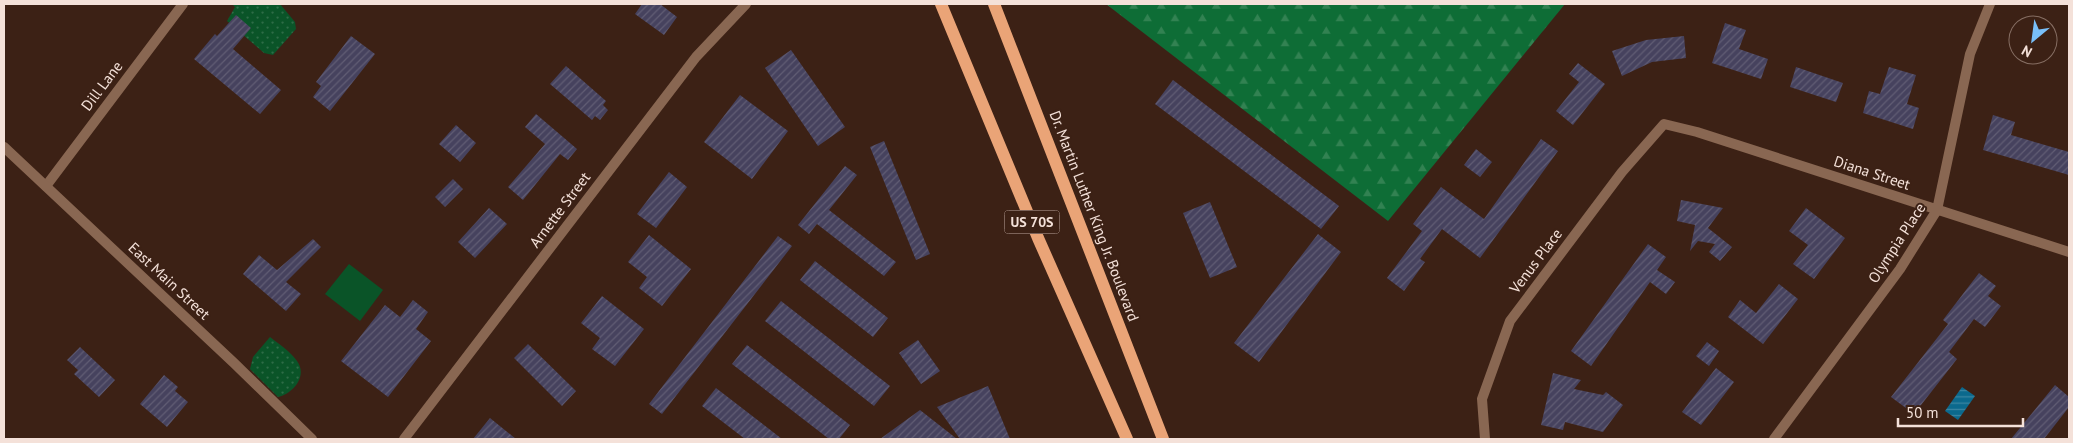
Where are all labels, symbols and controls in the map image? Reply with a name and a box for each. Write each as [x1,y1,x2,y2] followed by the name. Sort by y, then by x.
[2008,15,2058,65] north arrow
[2018,41,2035,61] text: N
[77,57,126,114] street label: Dill Lane
[1045,108,1144,324] street label: Dr. Martin Luther King Jr. Boulevard
[1832,151,1913,194] street label: Diana Street
[525,168,594,251] street label: Arnette Street
[1864,199,1930,286] street label: Olympia Place
[1004,210,1060,233] road number: US 70S
[1505,225,1566,298] street label: Venus Place
[125,238,214,323] street label: East Main Street
[1898,396,2023,428] scale bar
[1906,403,1939,422] text: 50 m

